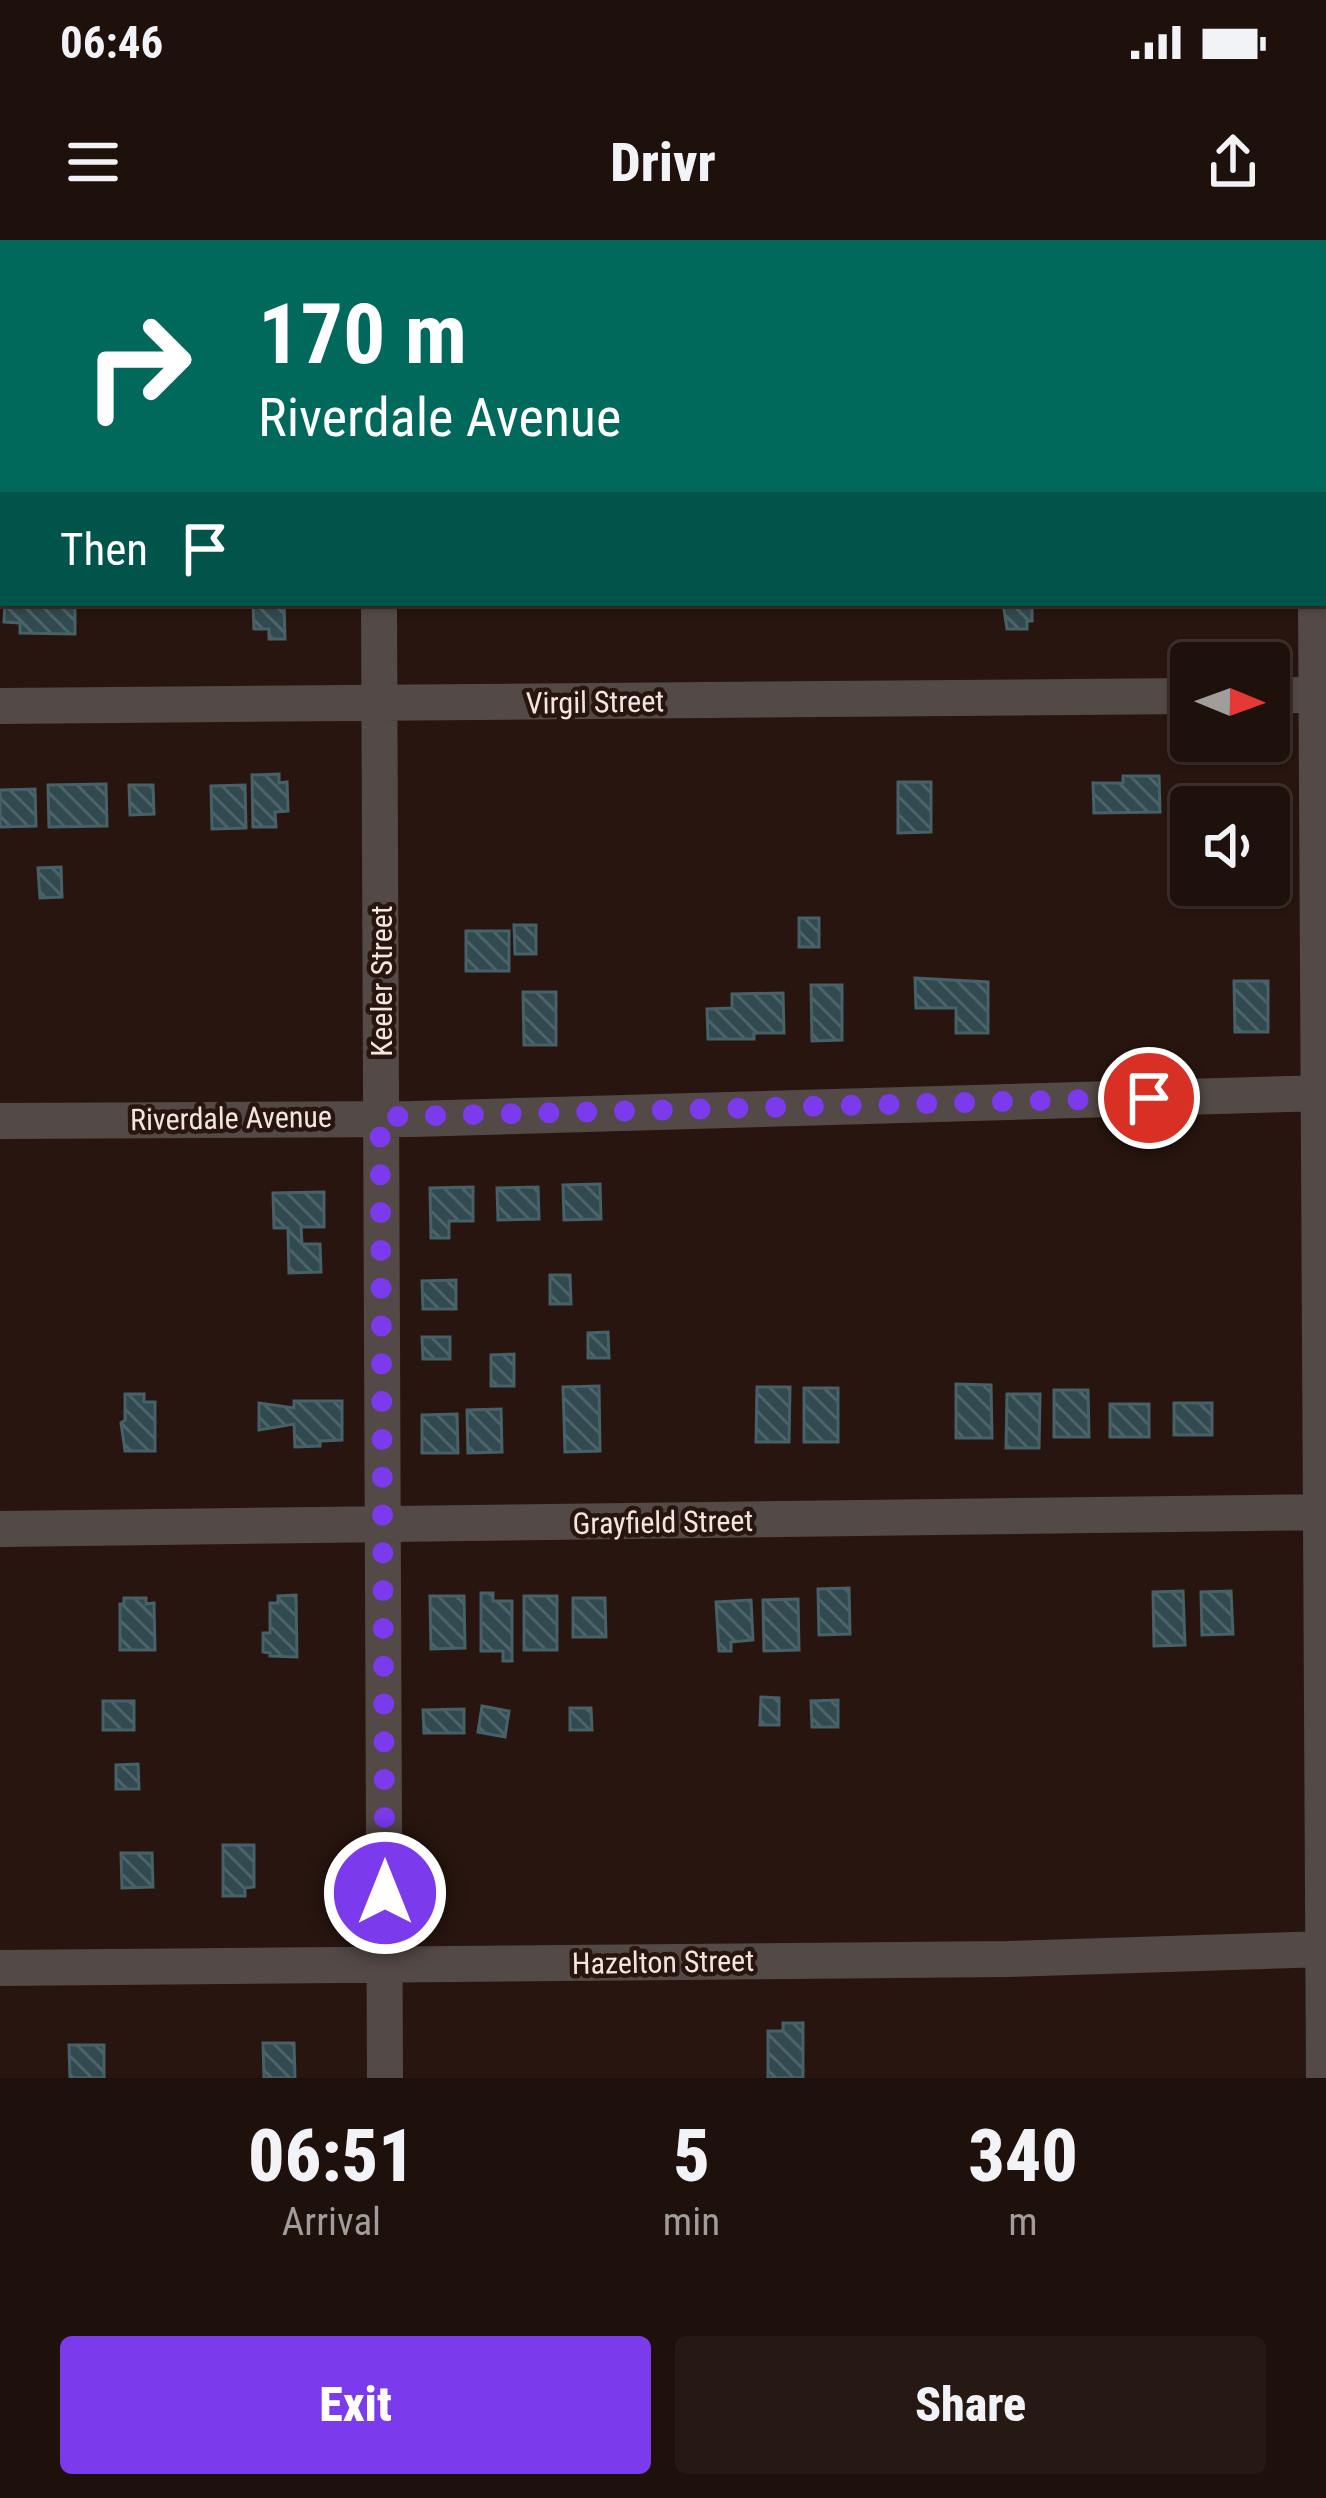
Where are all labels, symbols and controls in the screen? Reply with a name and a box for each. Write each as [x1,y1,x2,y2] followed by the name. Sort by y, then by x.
[60,16,163,69] text: 06:46
[60,129,126,195] icon: menu
[1200,129,1266,195] icon: share
[610,131,716,194] text: Drivr
[258,285,467,384] text: 170 m
[60,288,216,444] icon: right
[258,386,621,449] text: Riverdale Avenue
[172,516,238,582] icon: arrive
[60,523,148,576] text: Then
[1170,642,1290,762] north arrow
[1170,642,1290,906] map controls
[526,683,664,721] street label: Virgil Street
[1170,786,1290,906] button: sound
[364,905,399,1057] street label: Keeler Street
[1098,1047,1200,1149] pin
[1116,1065,1182,1131] icon: arrive
[130,1099,332,1137] street label: Riverdale Avenue
[572,1503,754,1541] street label: Grayfield Street
[322,1830,448,1956] position arrow
[572,1943,754,1981] street label: Hazelton Street
[248,2114,415,2199] text: 06:51
[673,2114,710,2199] text: 5
[968,2114,1078,2199] text: 340
[282,2199,381,2245] text: Arrival
[663,2199,720,2245] text: min
[1008,2199,1038,2245] text: m
[60,2336,651,2474] button: Exit
[675,2336,1266,2474] button: Share

